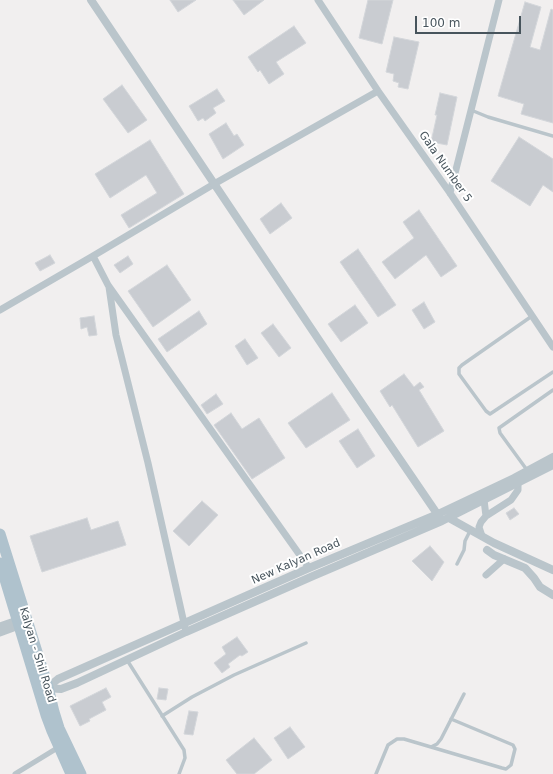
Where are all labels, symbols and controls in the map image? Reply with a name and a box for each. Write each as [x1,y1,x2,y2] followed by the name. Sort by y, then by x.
[417,8,523,34] scale bar
[422,16,460,30] text: 100 m
[416,129,474,205] street label: Gala Number 5
[250,537,342,587] street label: New Kalyan Road
[16,606,58,704] street label: Kalyan - Shil Road

